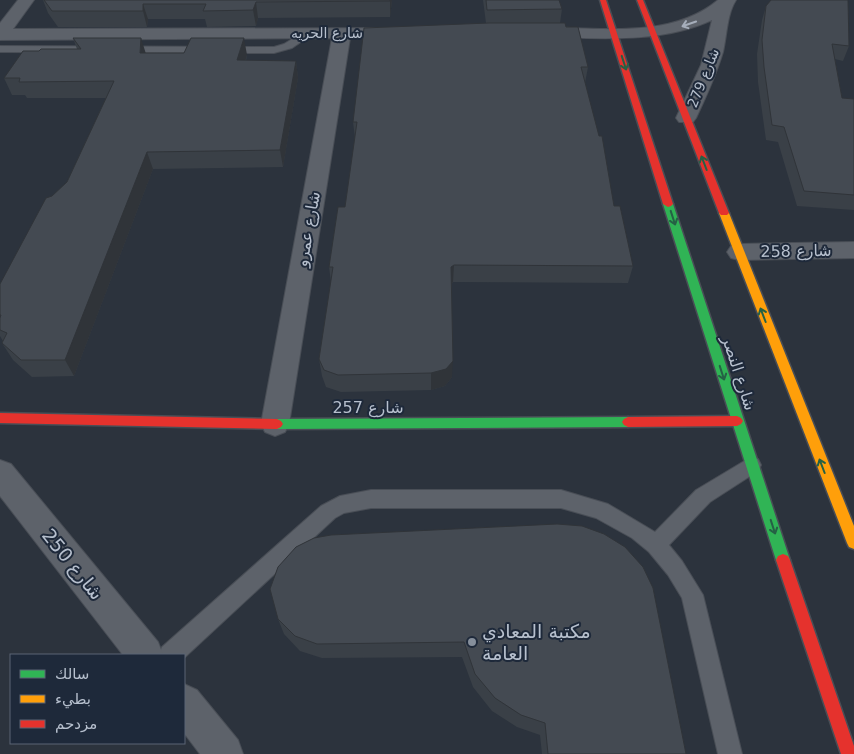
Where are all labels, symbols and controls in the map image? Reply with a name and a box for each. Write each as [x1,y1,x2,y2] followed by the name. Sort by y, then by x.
[681,20,697,29] one-way arrow
[291,25,363,42] street label: شارع الحريه
[684,46,723,110] street label: شارع 279
[620,54,629,70] one-way arrow
[699,156,708,171] one-way arrow
[292,190,325,269] street label: شارع عمرو
[668,209,678,225] one-way arrow
[760,241,832,262] street label: شارع 258
[758,307,767,323] one-way arrow
[717,332,760,413] street label: شارع النصر
[717,364,727,380] one-way arrow
[332,398,404,418] street label: شارع 257
[817,459,827,474] one-way arrow
[769,519,778,534] one-way arrow
[37,524,108,604] street label: شارع 250
[482,620,591,664] place label: مكتبة المعادي العامة
[466,636,478,648] marker: مكتبة المعادي العامة
[10,654,185,744] legend
[55,665,89,683] text: سالك
[55,690,91,709] text: بطيء
[55,715,97,733] text: مزدحم

